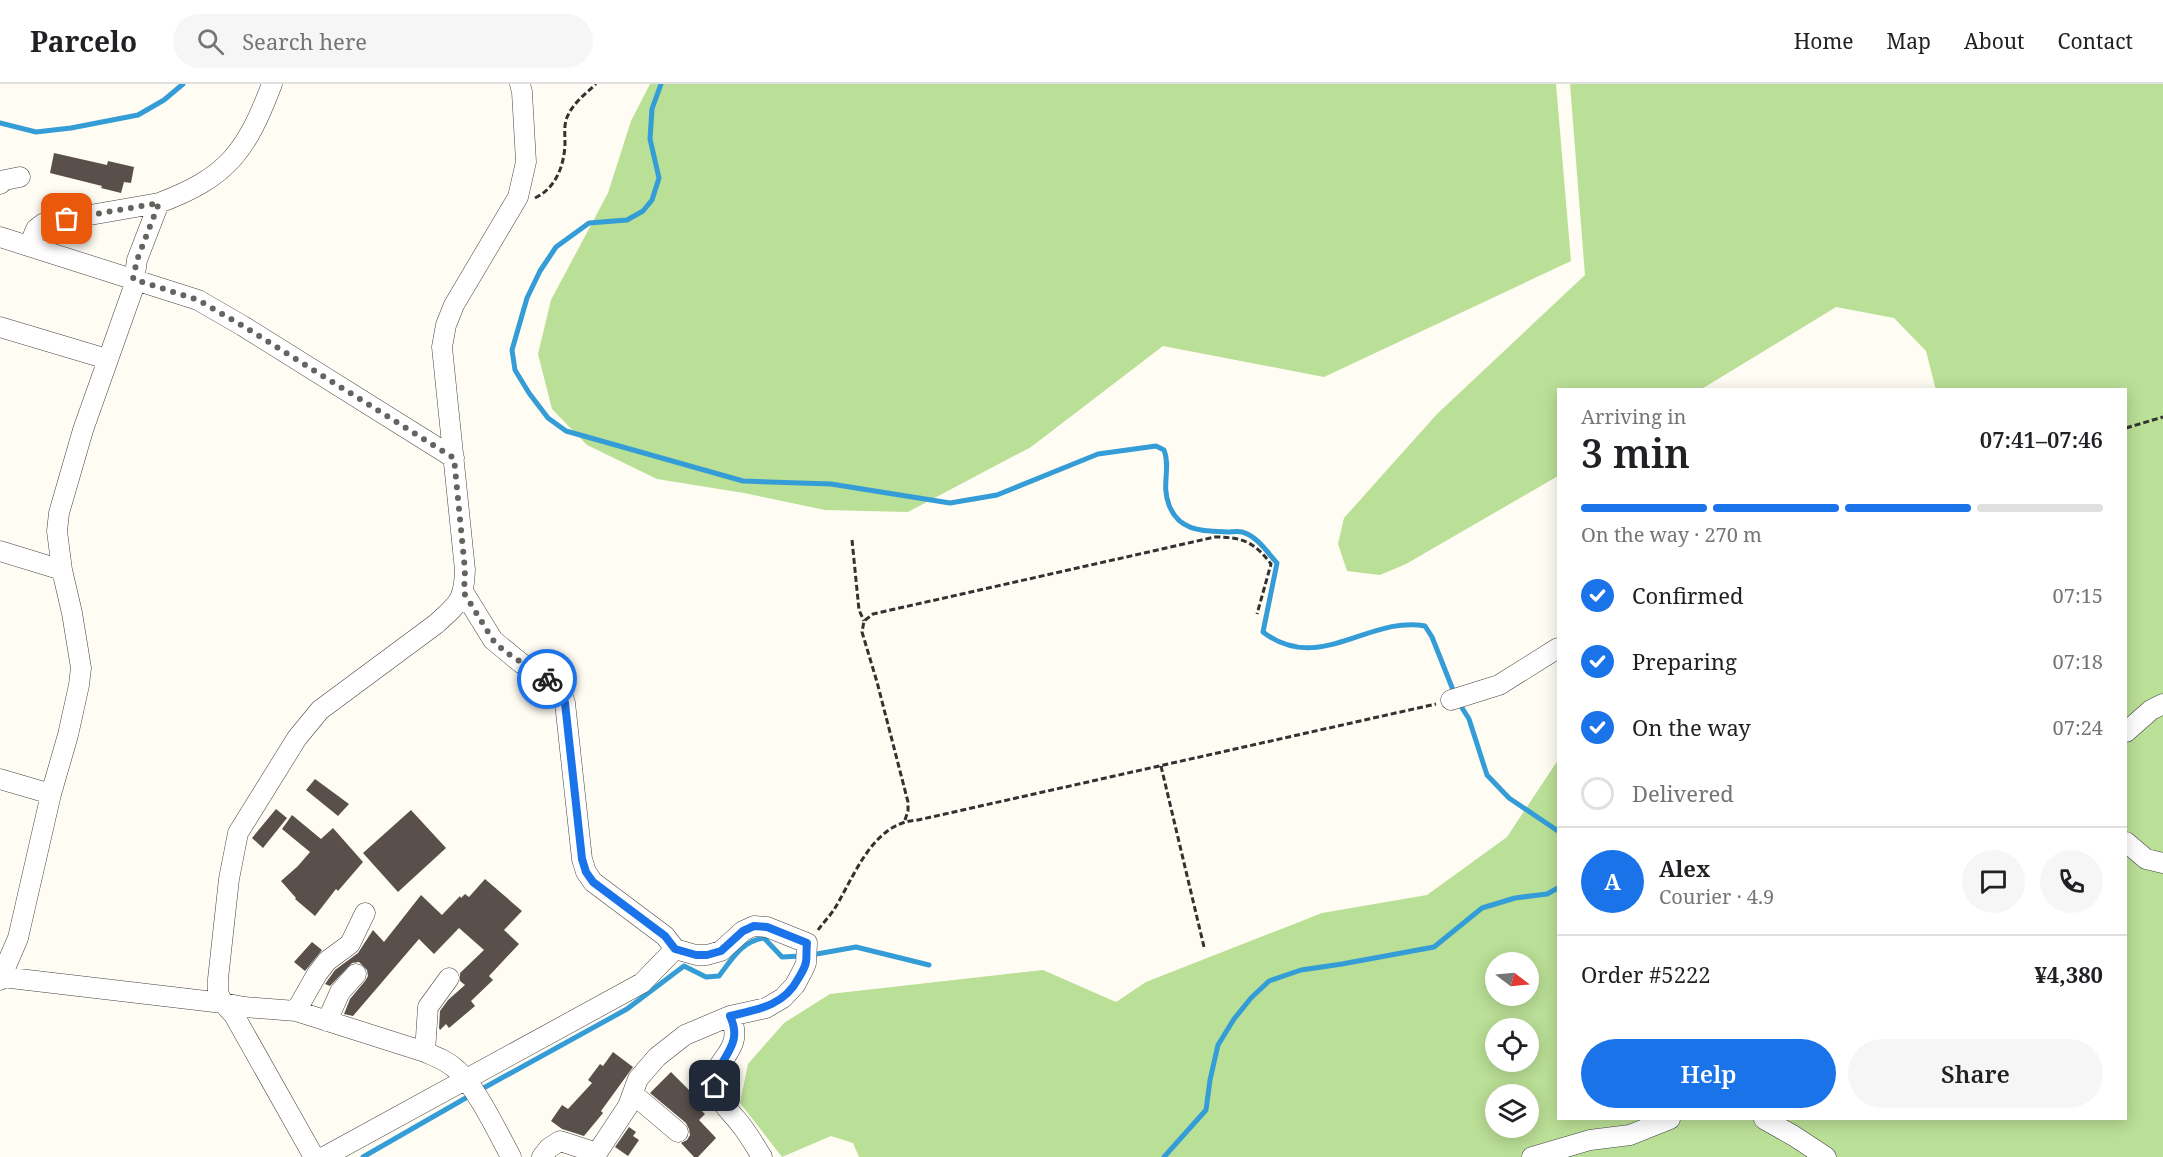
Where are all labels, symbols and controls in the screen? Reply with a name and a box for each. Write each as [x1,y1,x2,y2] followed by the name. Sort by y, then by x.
[173,14,593,68] search box
[30,22,137,60] text: Parcelo
[194,25,227,58] icon: search
[242,26,367,56] text: Search here
[1794,27,1854,55] text: Home
[1887,27,1931,55] text: Map
[1964,27,2025,55] text: About
[2058,27,2133,55] text: Contact
[41,193,92,244] pin
[50,202,83,235] icon: bag
[1581,403,1686,430] text: Arriving in
[1980,424,2103,454] text: 07:41–07:46
[1581,426,1690,479] text: 3 min
[1581,521,1762,548] text: On the way · 270 m
[1581,579,1614,612] icon: check
[1632,580,1743,610] text: Confirmed
[2053,582,2103,609] text: 07:15
[1581,645,1614,678] icon: check
[1632,646,1737,676] text: Preparing
[2053,648,2103,675] text: 07:18
[517,649,577,709] courier
[531,663,564,696] icon: bike
[1581,711,1614,744] icon: check
[1632,712,1751,742] text: On the way
[2053,714,2103,741] text: 07:24
[1632,778,1734,808] text: Delivered
[1962,850,2025,913] button: chat
[2040,850,2103,913] button: phone
[1659,853,1710,883] text: Alex
[1604,866,1621,896] text: A
[1659,883,1774,910] text: Courier · 4.9
[1485,952,1539,1006] north arrow
[1485,952,1539,1138] map controls
[1581,959,1711,989] text: Order #5222
[2034,959,2103,989] text: ¥4,380
[1485,1018,1539,1072] button: locate
[1581,1039,1836,1108] button: Help
[1848,1039,2103,1108] button: Share
[689,1060,740,1111] pin
[698,1069,731,1102] icon: home
[1485,1084,1539,1138] button: layers

